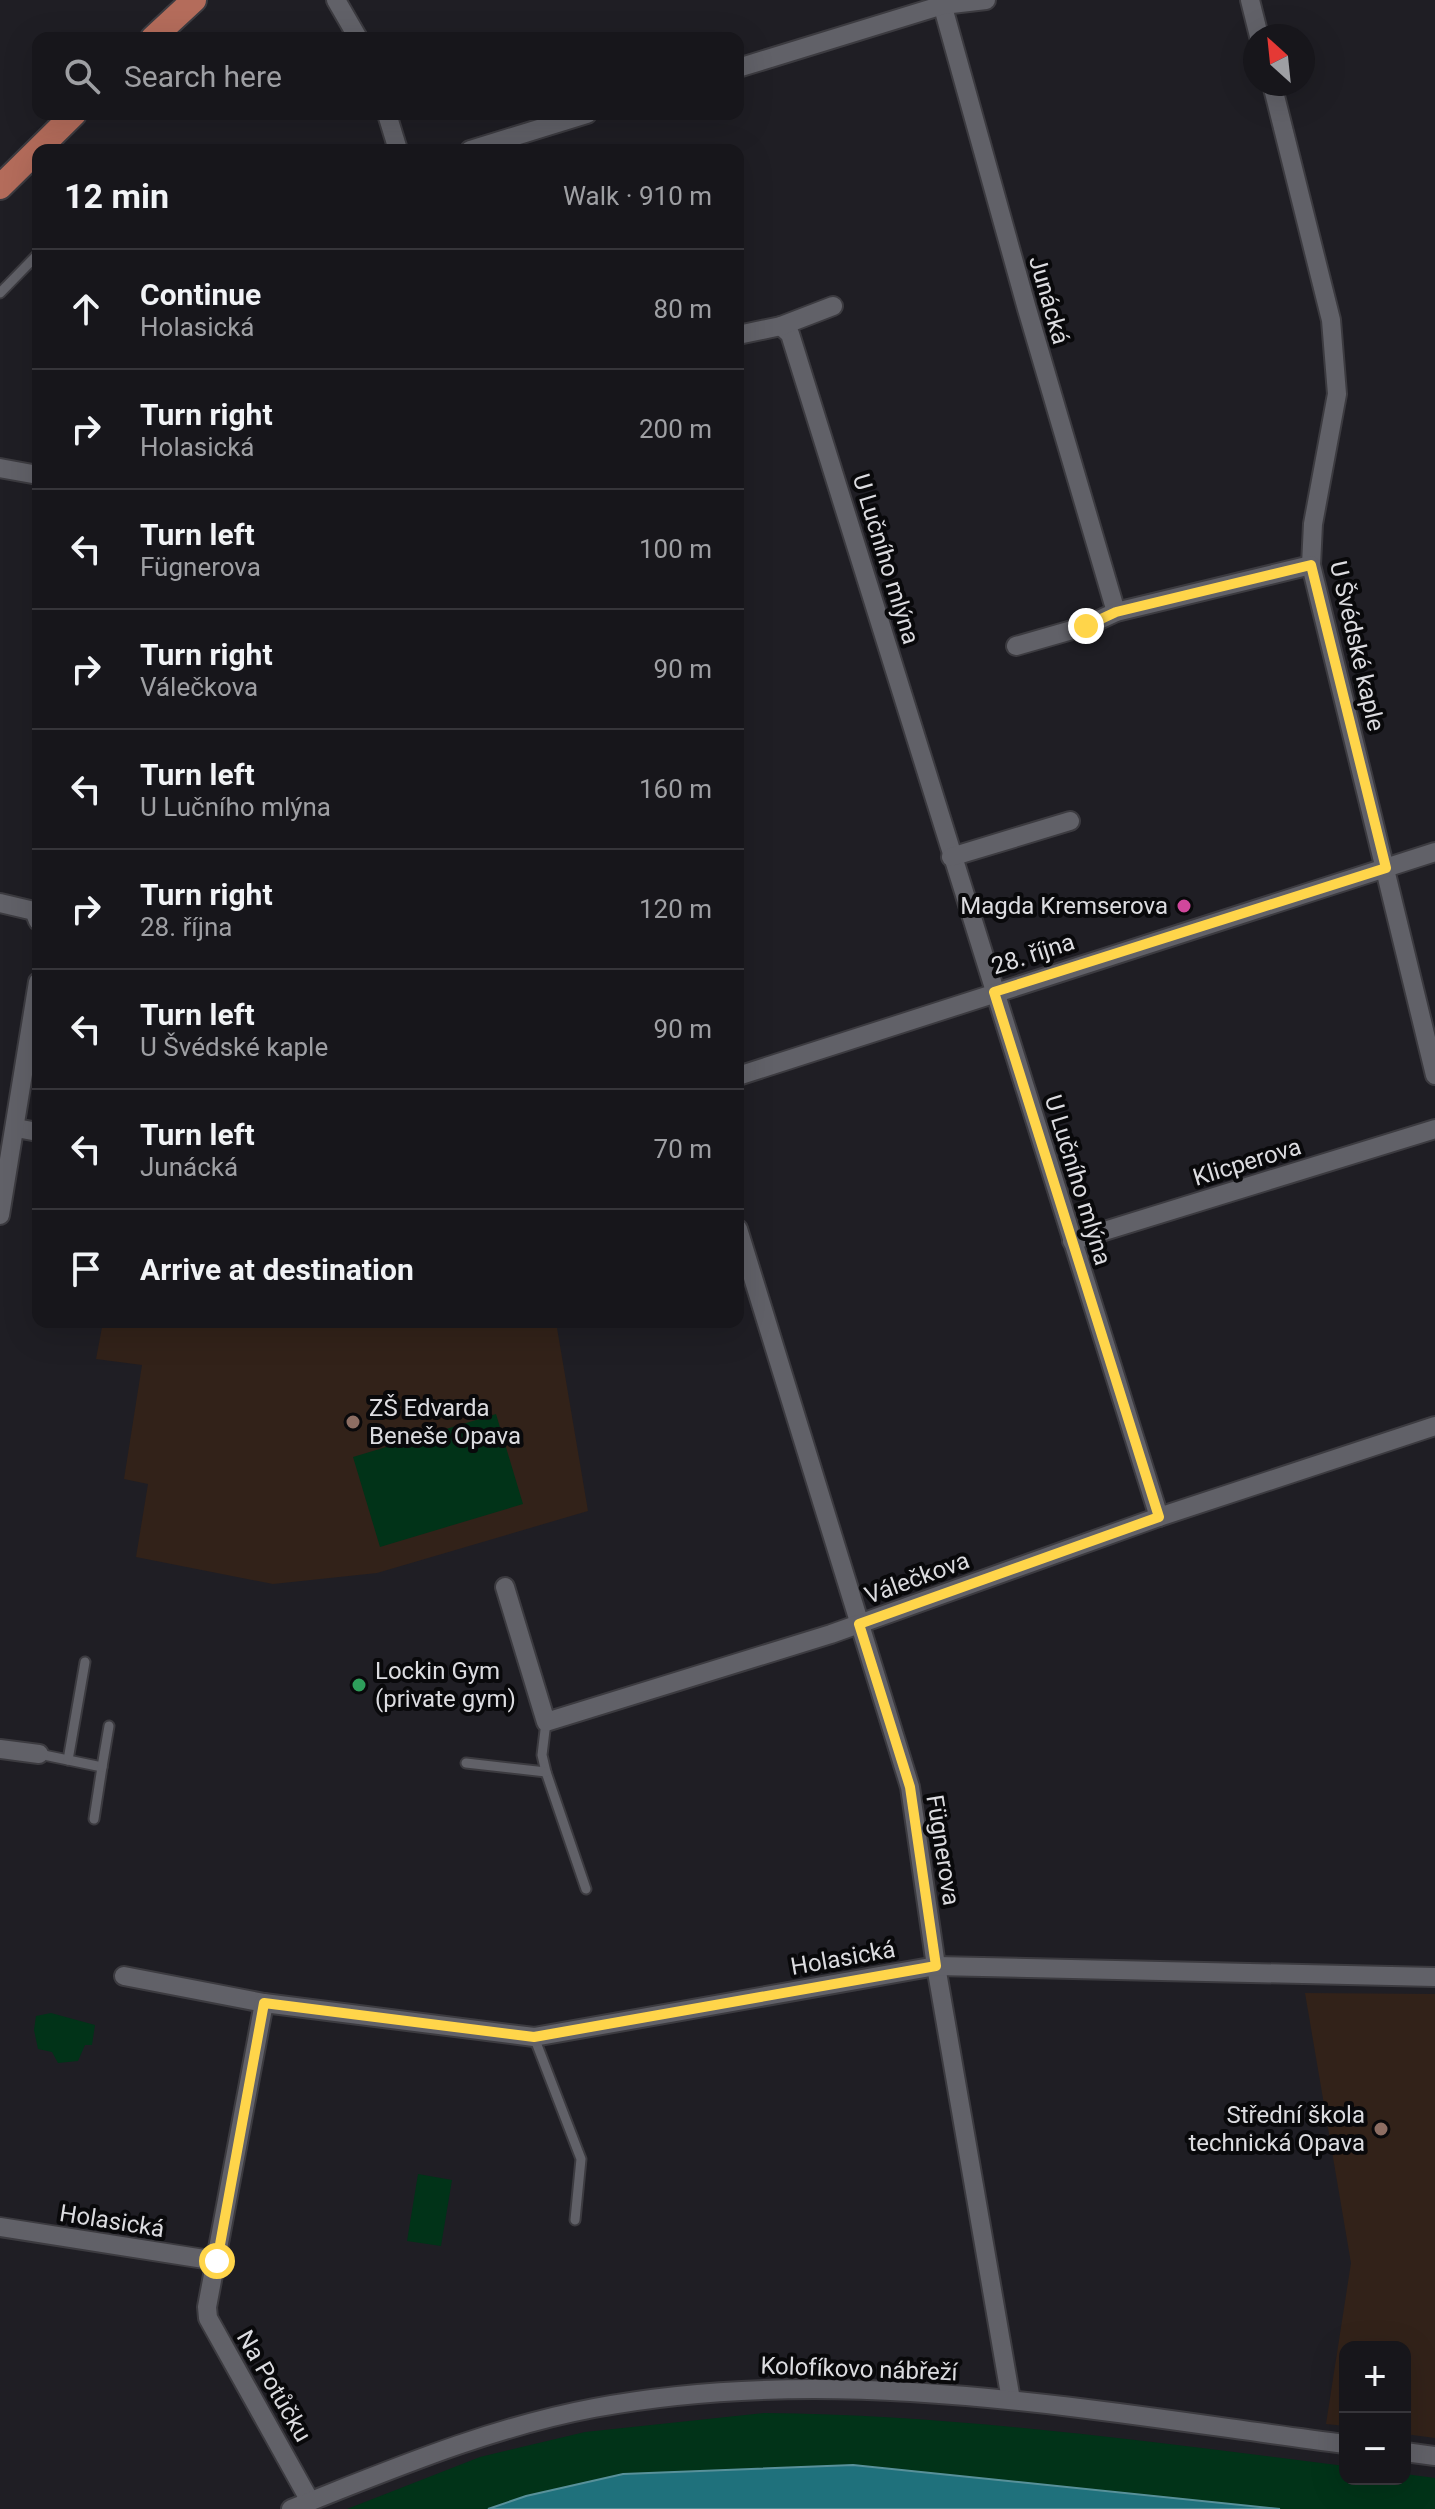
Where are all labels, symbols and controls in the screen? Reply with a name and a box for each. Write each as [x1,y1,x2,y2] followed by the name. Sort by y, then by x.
[1243,24,1315,96] north arrow
[32,32,744,120] search box
[60,54,104,98] icon: search
[124,59,282,94] text: Search here
[64,176,169,216] text: 12 min
[563,181,712,211] text: Walk · 910 m
[1023,253,1075,347] street label: Junácká
[140,277,261,312] text: Continue
[64,287,108,331] icon: ahead
[654,294,712,324] text: 80 m
[140,312,255,342] text: Holasická
[140,397,273,432] text: Turn right
[64,407,108,451] icon: right
[639,414,712,444] text: 200 m
[140,432,255,462] text: Holasická
[847,471,925,647] street label: U Lučního mlýna
[140,517,255,552] text: Turn left
[64,527,108,571] icon: left
[639,534,712,564] text: 100 m
[140,552,261,582] text: Fügnerova
[1324,558,1390,734] street label: U Švédské kaple
[1068,608,1104,644] route end
[140,637,273,672] text: Turn right
[64,647,108,691] icon: right
[654,654,712,684] text: 90 m
[140,672,258,702] text: Válečkova
[140,757,255,792] text: Turn left
[64,767,108,811] icon: left
[639,774,712,804] text: 160 m
[140,792,331,822] text: U Lučního mlýna
[140,877,273,912] text: Turn right
[64,887,108,931] icon: right
[960,892,1168,920] place label: Magda Kremserova
[639,894,712,924] text: 120 m
[1175,897,1193,915] marker: Magda Kremserova
[140,912,233,942] text: 28. října
[988,927,1078,981] street label: 28. října
[140,997,255,1032] text: Turn left
[64,1007,108,1051] icon: left
[654,1014,712,1044] text: 90 m
[140,1032,328,1062] text: U Švédské kaple
[1039,1092,1117,1268] street label: U Lučního mlýna
[140,1117,255,1152] text: Turn left
[64,1127,108,1171] icon: left
[1190,1132,1304,1192] street label: Klicperova
[654,1134,712,1164] text: 70 m
[140,1152,238,1182] text: Junácká
[64,1247,108,1291] icon: arrive
[140,1252,414,1287] text: Arrive at destination
[369,1394,521,1450] place label: ZŠ Edvarda Beneše Opava
[344,1413,362,1431] marker: ZŠ Edvarda Beneše Opava
[861,1546,973,1610] street label: Válečkova
[375,1657,516,1713] place label: Lockin Gym (private gym)
[350,1676,368,1694] marker: Lockin Gym (private gym)
[920,1793,966,1907] street label: Fügnerova
[789,1935,897,1981] street label: Holasická
[1188,2101,1365,2157] place label: Střední škola technická Opava
[1372,2120,1390,2138] marker: Střední škola technická Opava
[58,2199,166,2243] street label: Holasická
[199,2243,235,2279] route start
[231,2325,317,2447] street label: Na Potůčku
[1339,2341,1411,2485] map controls
[1339,2341,1411,2413] button: +
[760,2352,959,2386] street label: Kolofíkovo nábřeží
[1339,2413,1411,2485] button: −

